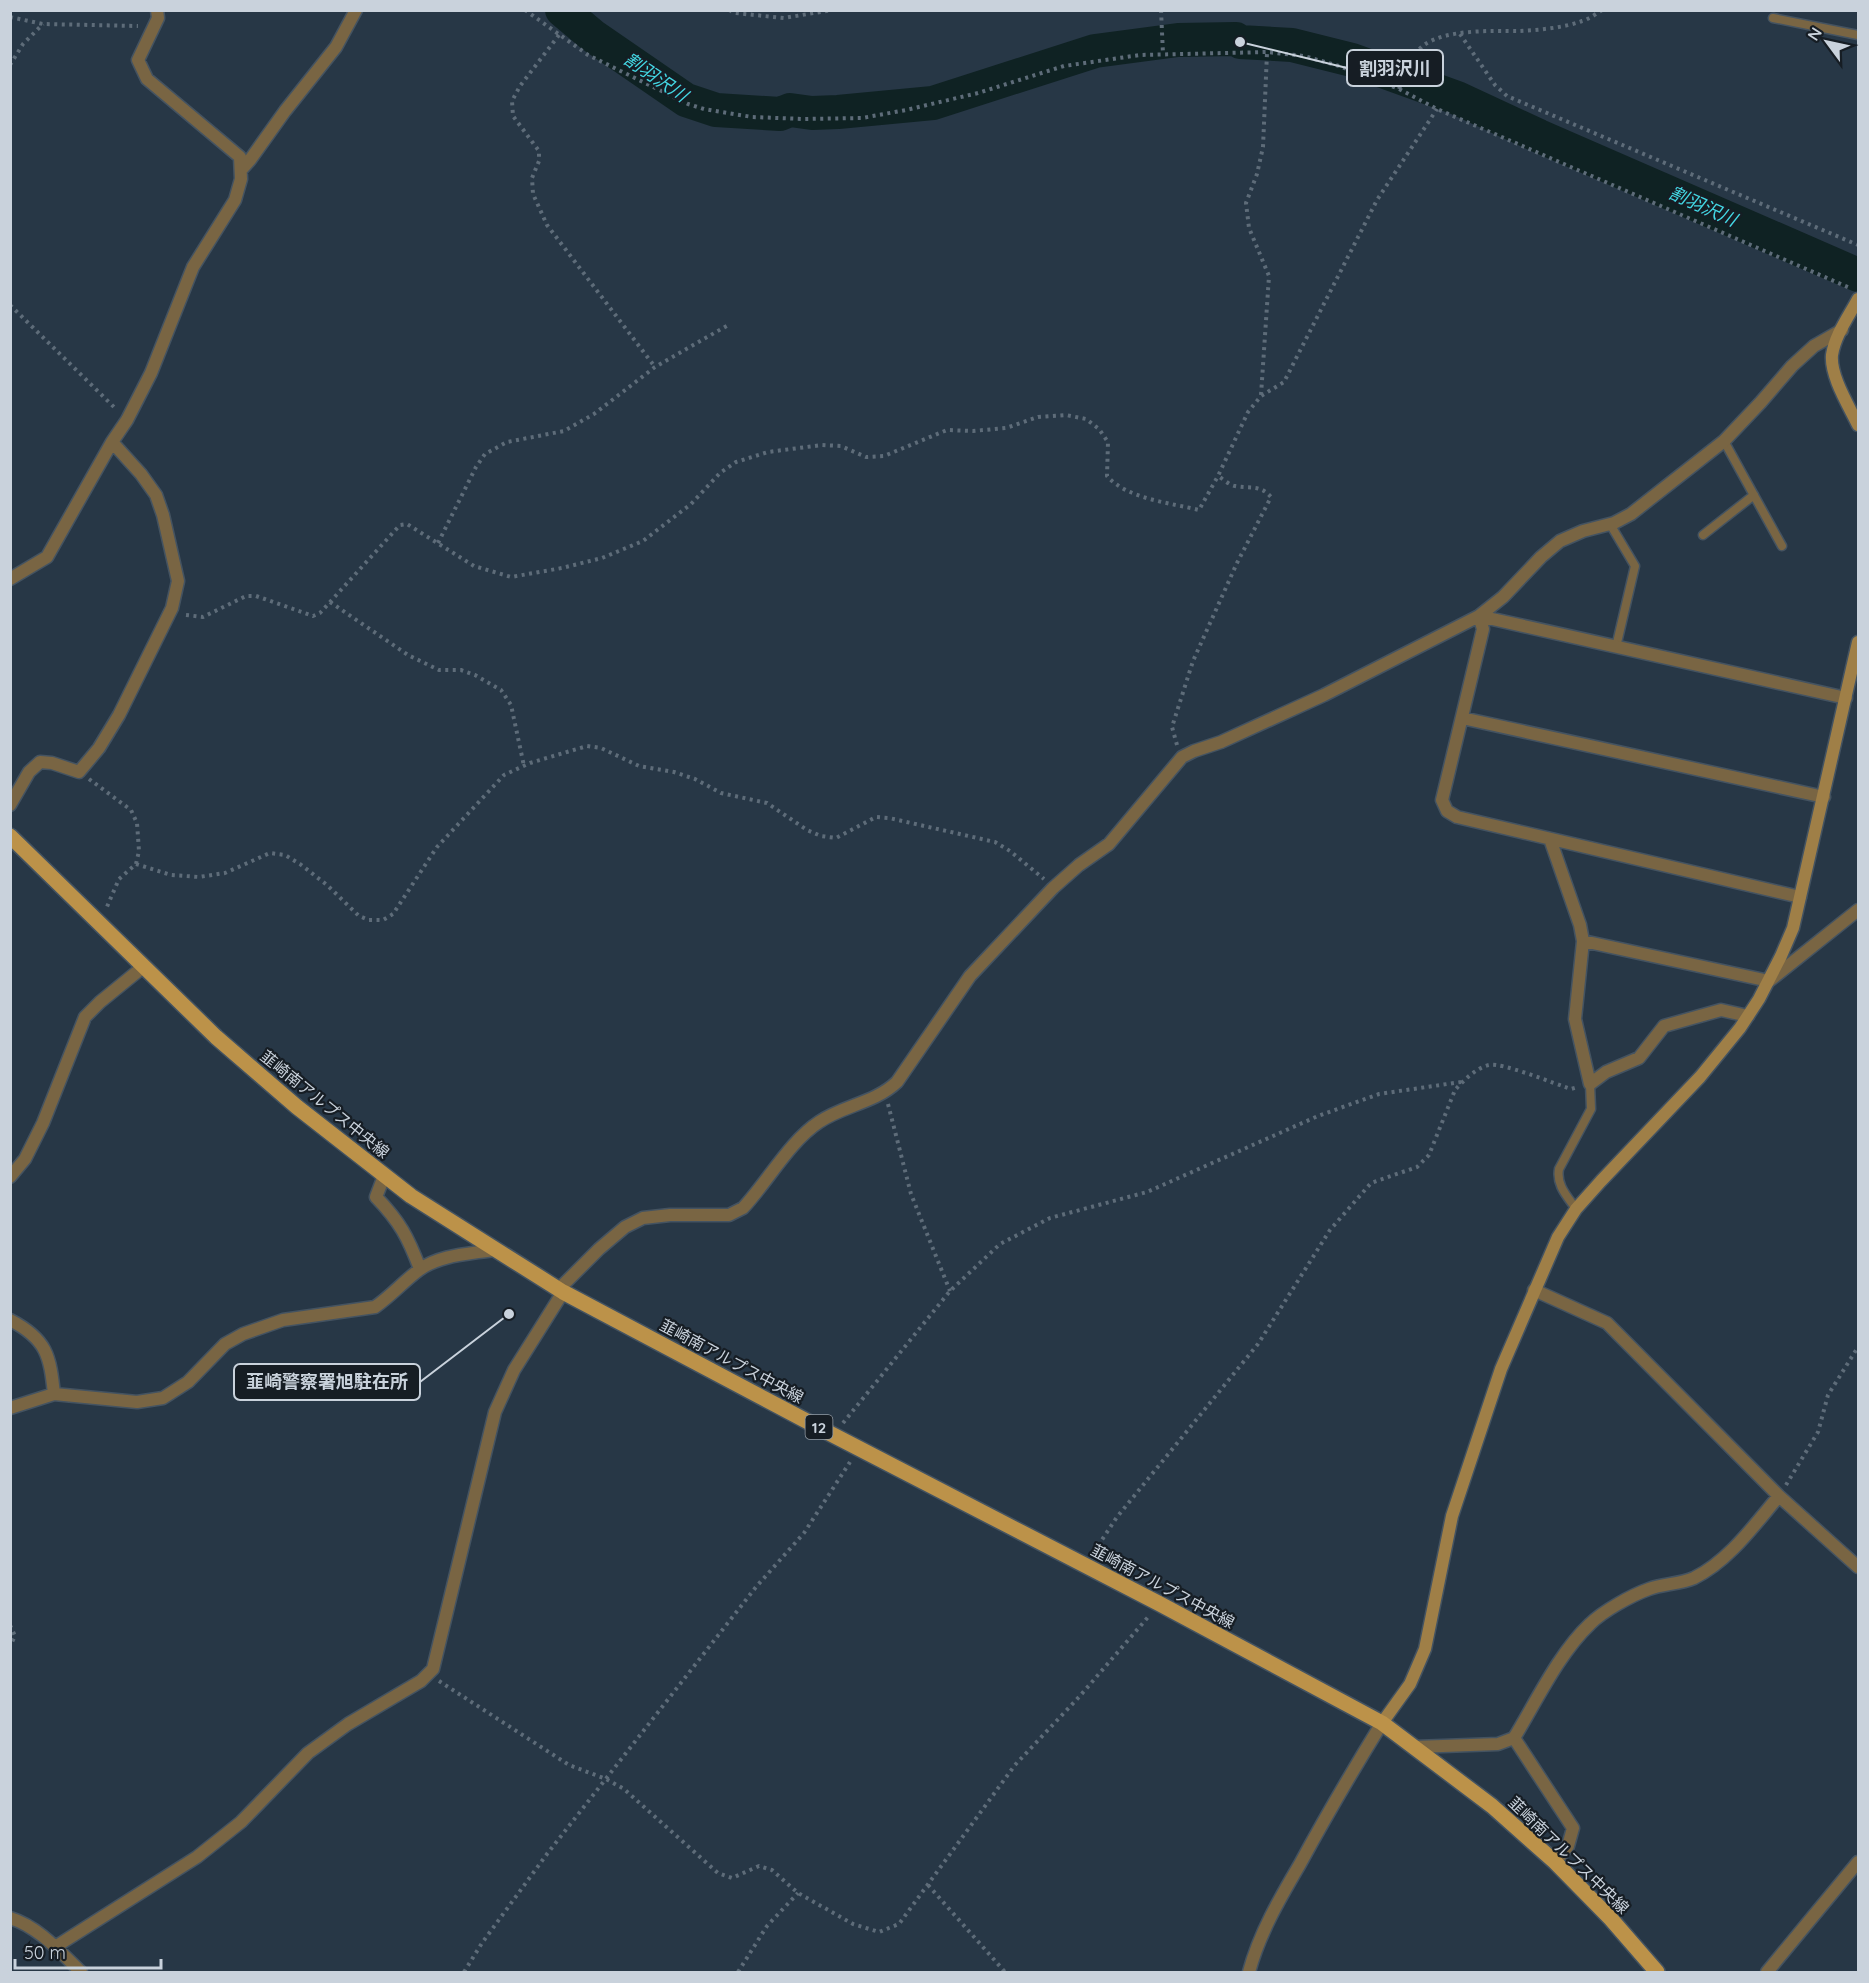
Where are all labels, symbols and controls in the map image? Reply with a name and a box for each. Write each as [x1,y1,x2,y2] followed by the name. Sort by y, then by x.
[1797,12,1857,72] north arrow
[1803,23,1826,44] text: N
[620,47,694,108] water label: 割羽沢川
[1347,50,1443,86] callout: 割羽沢川
[1359,57,1431,80] text: 割羽沢川
[1665,181,1742,232] water label: 割羽沢川
[257,1046,393,1162] street label: 韮崎南アルプス中央線
[657,1315,807,1407] street label: 韮崎南アルプス中央線
[234,1364,420,1400] callout: 韮崎警察署旭駐在所
[246,1370,408,1393] text: 韮崎警察署旭駐在所
[806,1415,832,1439] road number: 12
[1088,1540,1238,1632] street label: 韮崎南アルプス中央線
[1505,1792,1633,1918] street label: 韮崎南アルプス中央線
[15,1932,160,1970] scale bar
[24,1941,66,1964] text: 50 m

